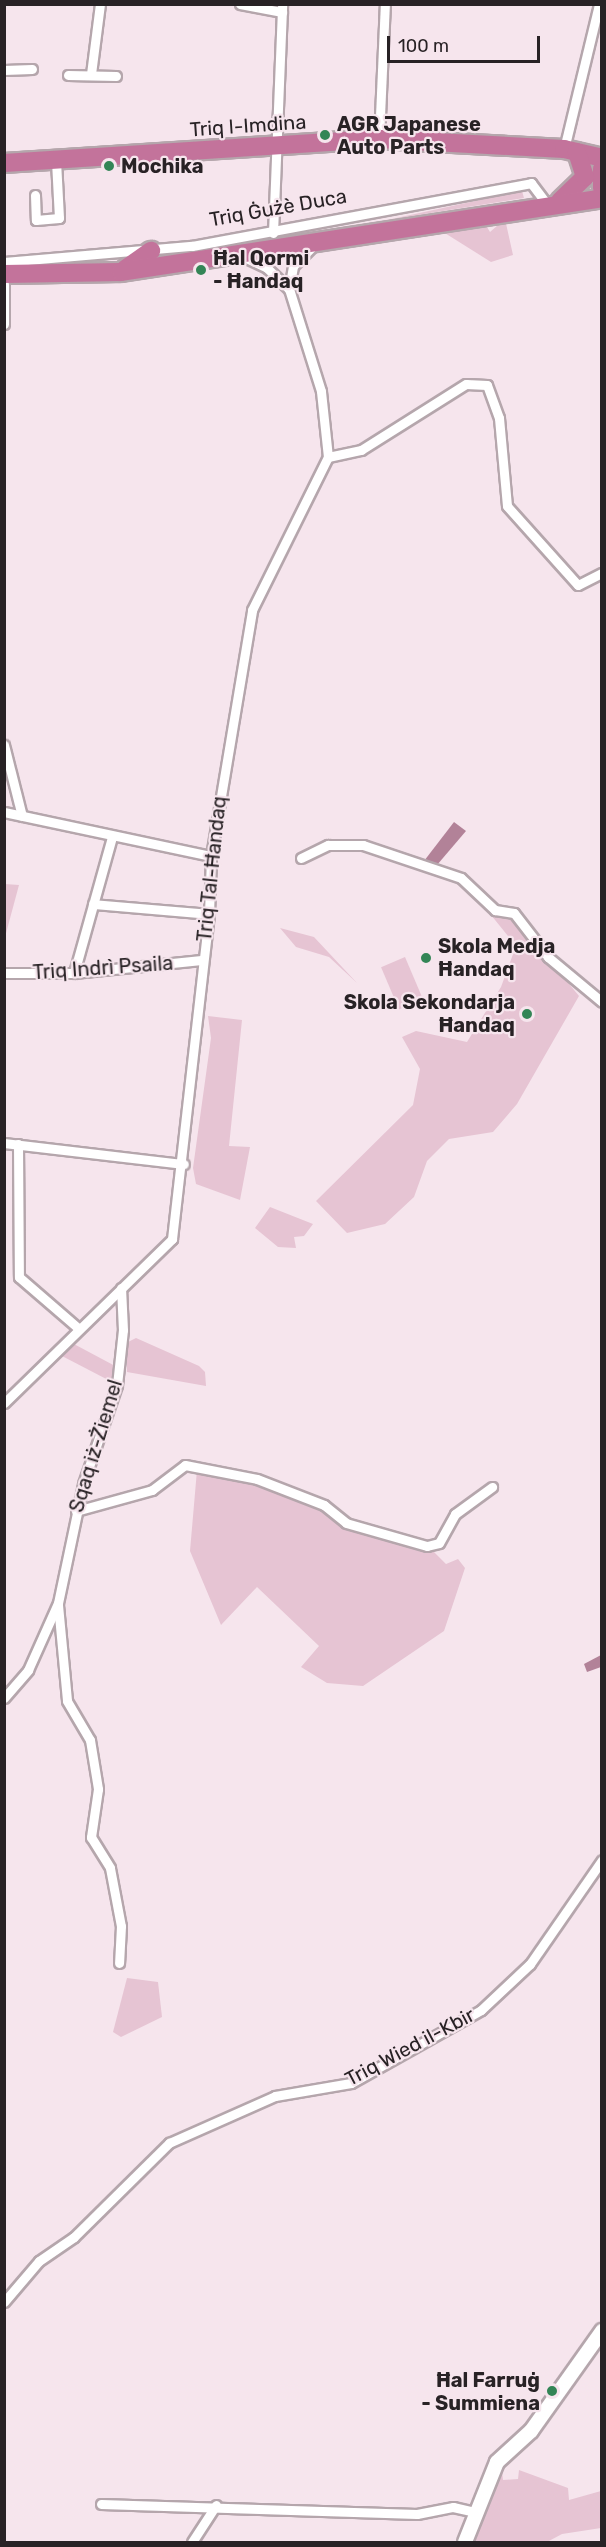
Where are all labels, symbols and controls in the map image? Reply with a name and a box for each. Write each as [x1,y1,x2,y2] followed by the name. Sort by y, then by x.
[390,24,543,62] scale bar
[398,35,449,57] text: 100 m
[189,110,307,142] street label: Triq l-Imdina
[337,112,481,159] place label: AGR Japanese Auto Parts
[318,128,332,142] marker: AGR Japanese Auto Parts
[121,154,204,178] place label: Mochika
[102,159,116,173] marker: Mochika
[208,184,348,232] street label: Triq Ġużè Duca
[213,246,309,293] place label: Ħal Qormi - Ħandaq
[194,263,208,277] marker: Ħal Qormi - Ħandaq
[192,795,232,943] street label: Triq Tal-Ħandaq
[438,934,555,981] place label: Skola Medja Ħandaq
[32,951,174,985] street label: Triq Indrì Psaila
[419,951,433,965] marker: Skola Medja Ħandaq
[344,990,515,1037] place label: Skola Sekondarja Ħandaq
[520,1007,534,1021] marker: Skola Sekondarja Ħandaq
[64,1377,128,1515] street label: Sqaq iż-Żiemel
[341,2003,479,2091] street label: Triq Wied il-Kbir
[421,2368,540,2415] place label: Ħal Farruġ - Summiena
[545,2384,559,2398] marker: Ħal Farruġ - Summiena

